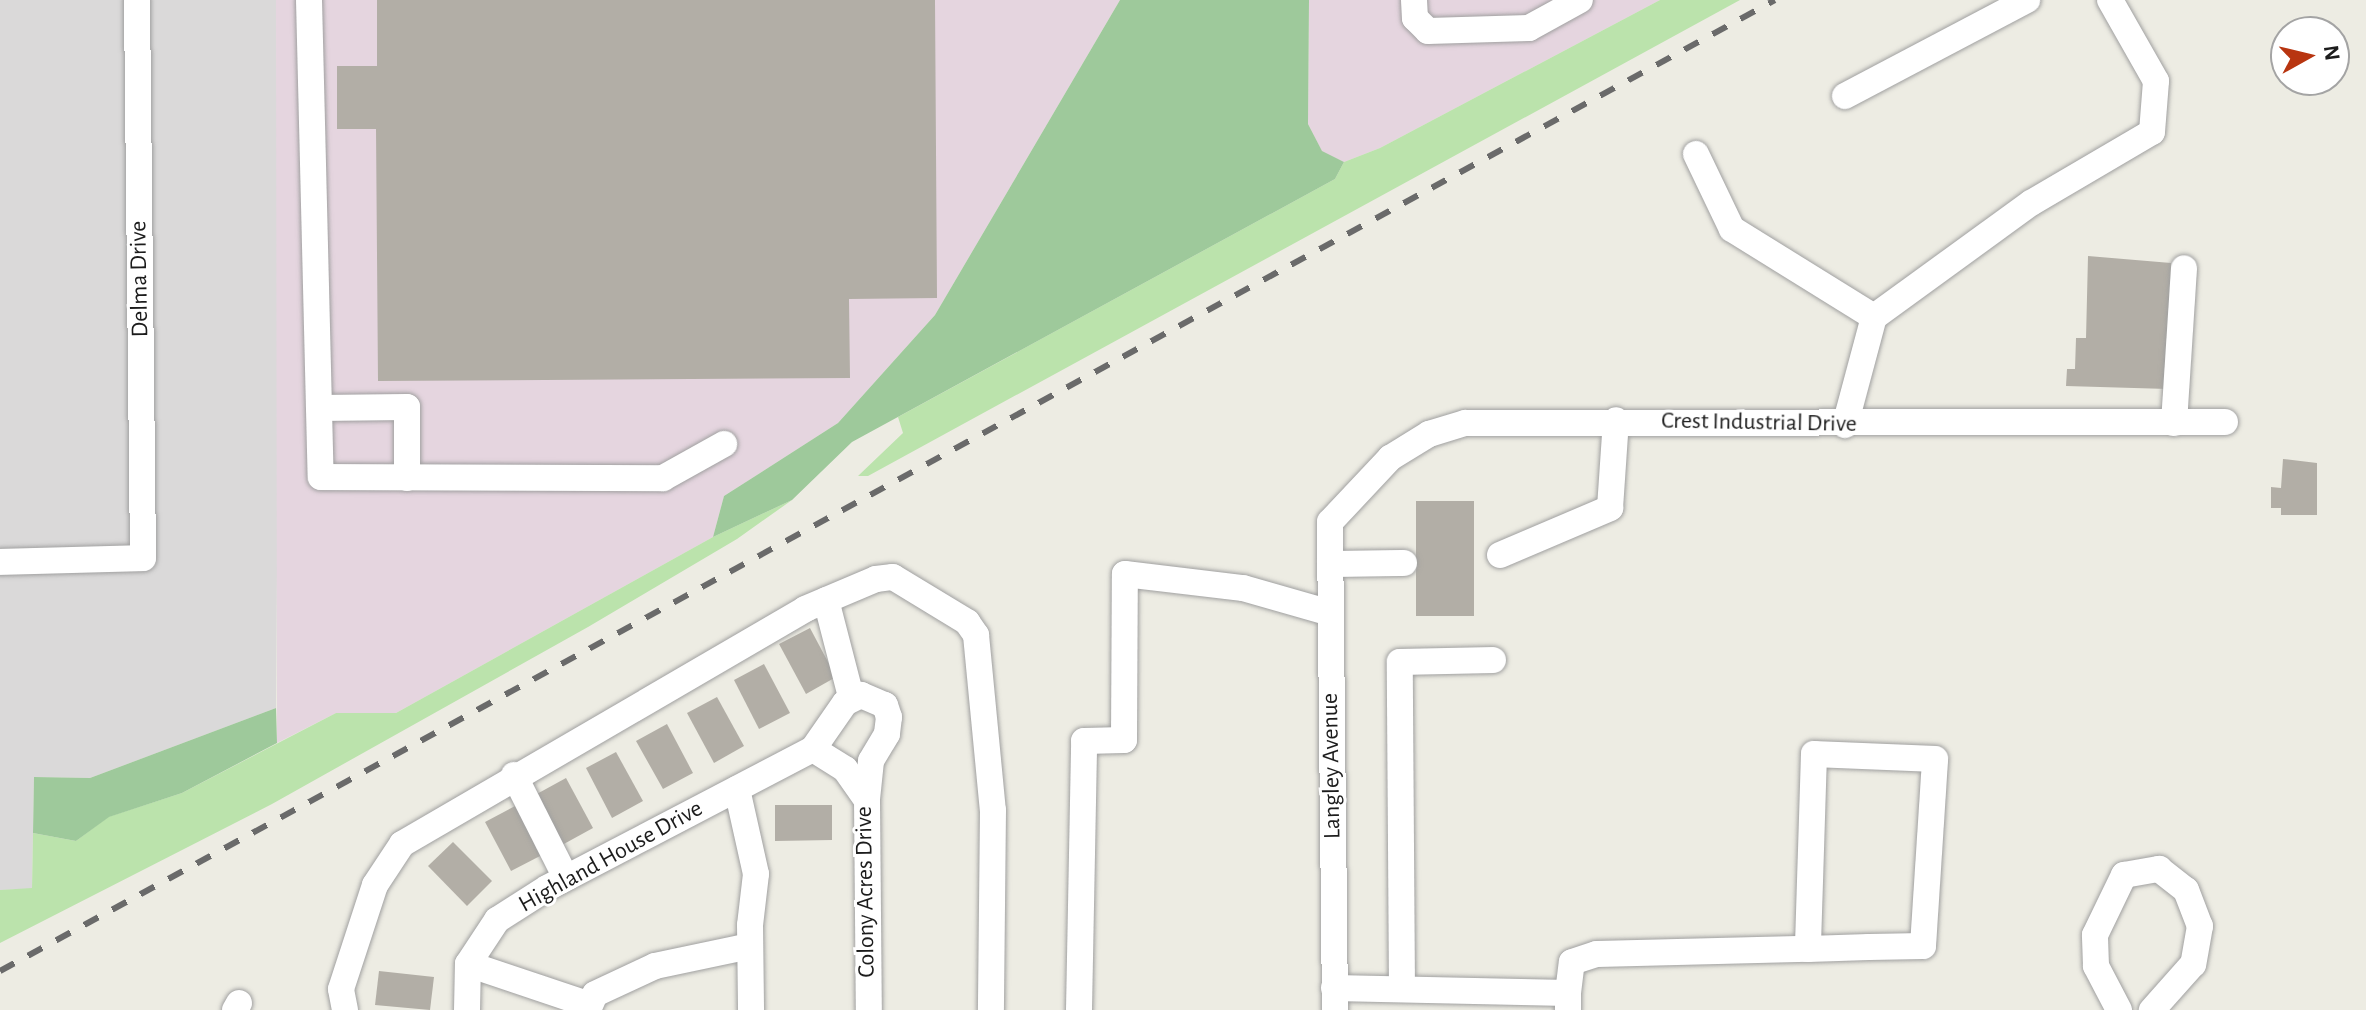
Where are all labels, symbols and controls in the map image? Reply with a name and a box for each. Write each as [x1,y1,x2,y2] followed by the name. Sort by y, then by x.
[2270,16,2350,96] north arrow
[2320,44,2344,62] text: N
[125,220,155,338] street label: Delma Drive
[1661,407,1857,439] street label: Crest Industrial Drive
[1316,693,1348,839] street label: Langley Avenue
[514,795,708,919] street label: Highland House Drive
[850,806,882,978] street label: Colony Acres Drive

